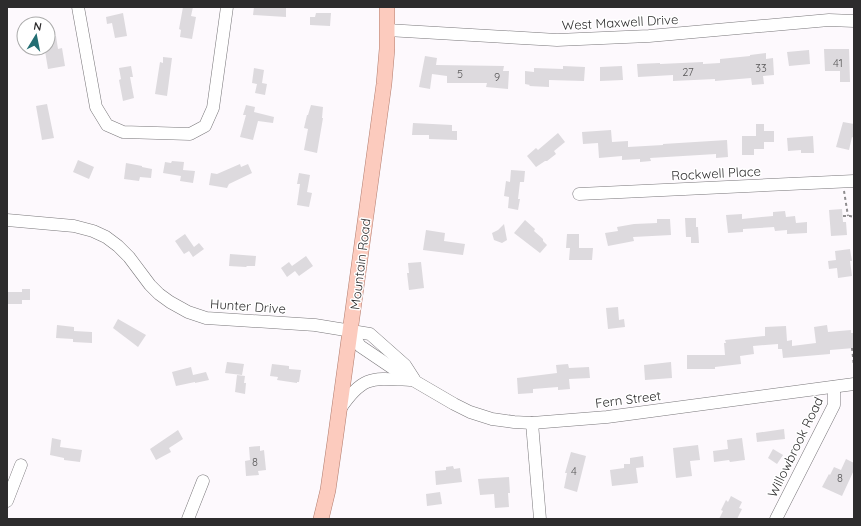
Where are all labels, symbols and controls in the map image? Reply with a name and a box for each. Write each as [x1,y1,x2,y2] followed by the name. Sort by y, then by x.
[561,11,679,33] street label: West Maxwell Drive
[16,16,56,56] north arrow
[33,19,43,34] text: N
[833,56,843,70] house number: 41
[755,61,767,75] house number: 33
[682,65,694,79] house number: 27
[457,67,463,81] house number: 5
[494,70,500,84] house number: 9
[671,163,761,183] street label: Rockwell Place
[346,217,374,311] street label: Mountain Road
[210,295,286,317] street label: Hunter Drive
[594,387,662,411] street label: Fern Street
[764,394,826,500] street label: Willowbrook Road
[252,455,258,469] house number: 8
[571,464,577,478] house number: 4
[837,471,843,485] house number: 8

